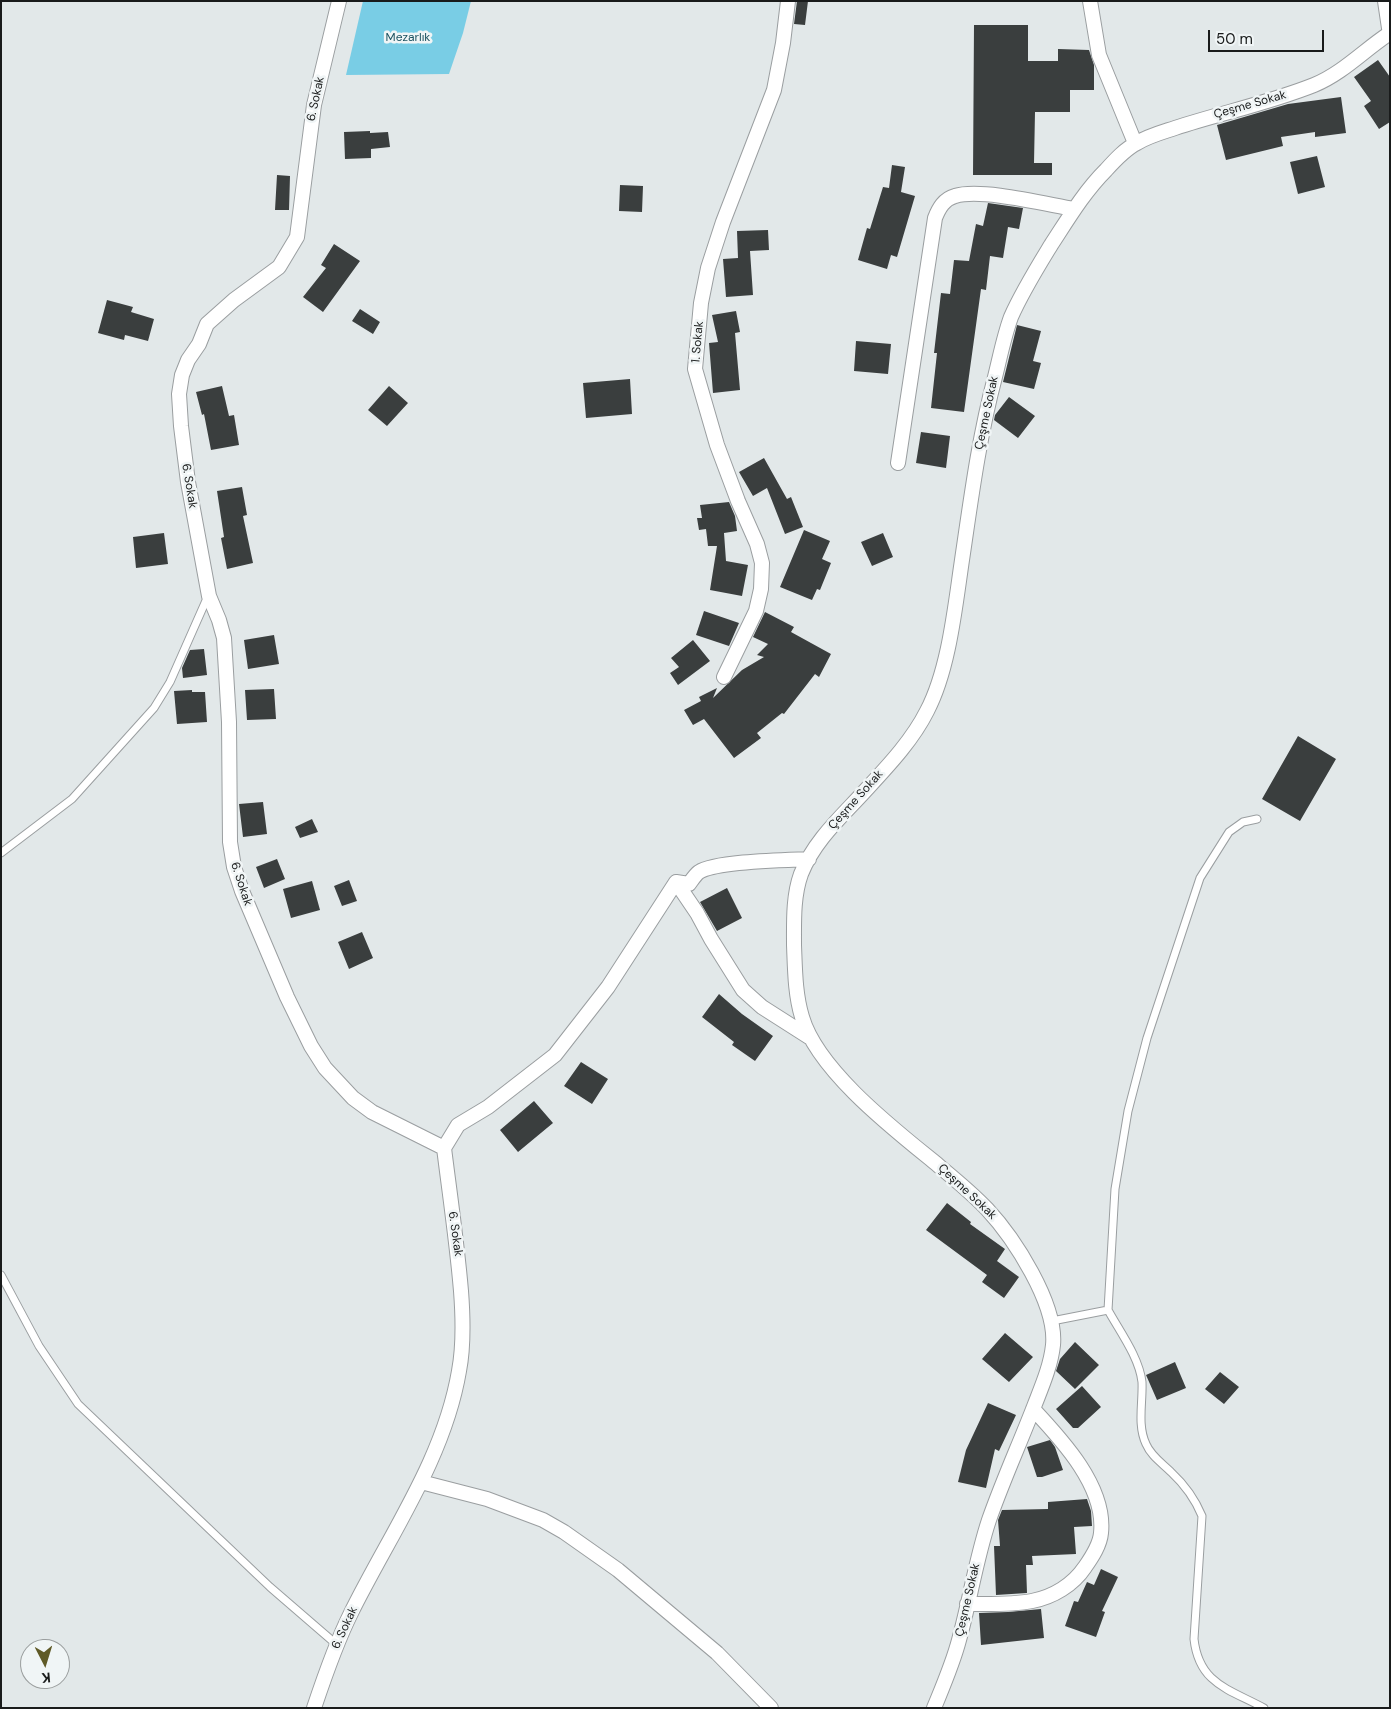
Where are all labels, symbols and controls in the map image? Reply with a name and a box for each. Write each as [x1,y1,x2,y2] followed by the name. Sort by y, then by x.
[1211,20,1327,52] scale bar
[1216,29,1253,49] text: 50 m
[386,31,430,45] park label: Mezarlık
[304,75,328,123] street label: 6. Sokak
[1212,88,1288,122] street label: Çeşme Sokak
[689,320,707,364] street label: 1. Sokak
[972,375,1002,451] street label: Çeşme Sokak
[178,463,200,509] street label: 6. Sokak
[826,767,886,833] street label: Çeşme Sokak
[227,860,255,908] street label: 6. Sokak
[935,1161,999,1223] street label: Çeşme Sokak
[445,1211,465,1257] street label: 6. Sokak
[953,1562,983,1638] street label: Çeşme Sokak
[329,1604,361,1652] street label: 6. Sokak
[20,1639,70,1689] north arrow
[41,1669,52,1687] text: K

